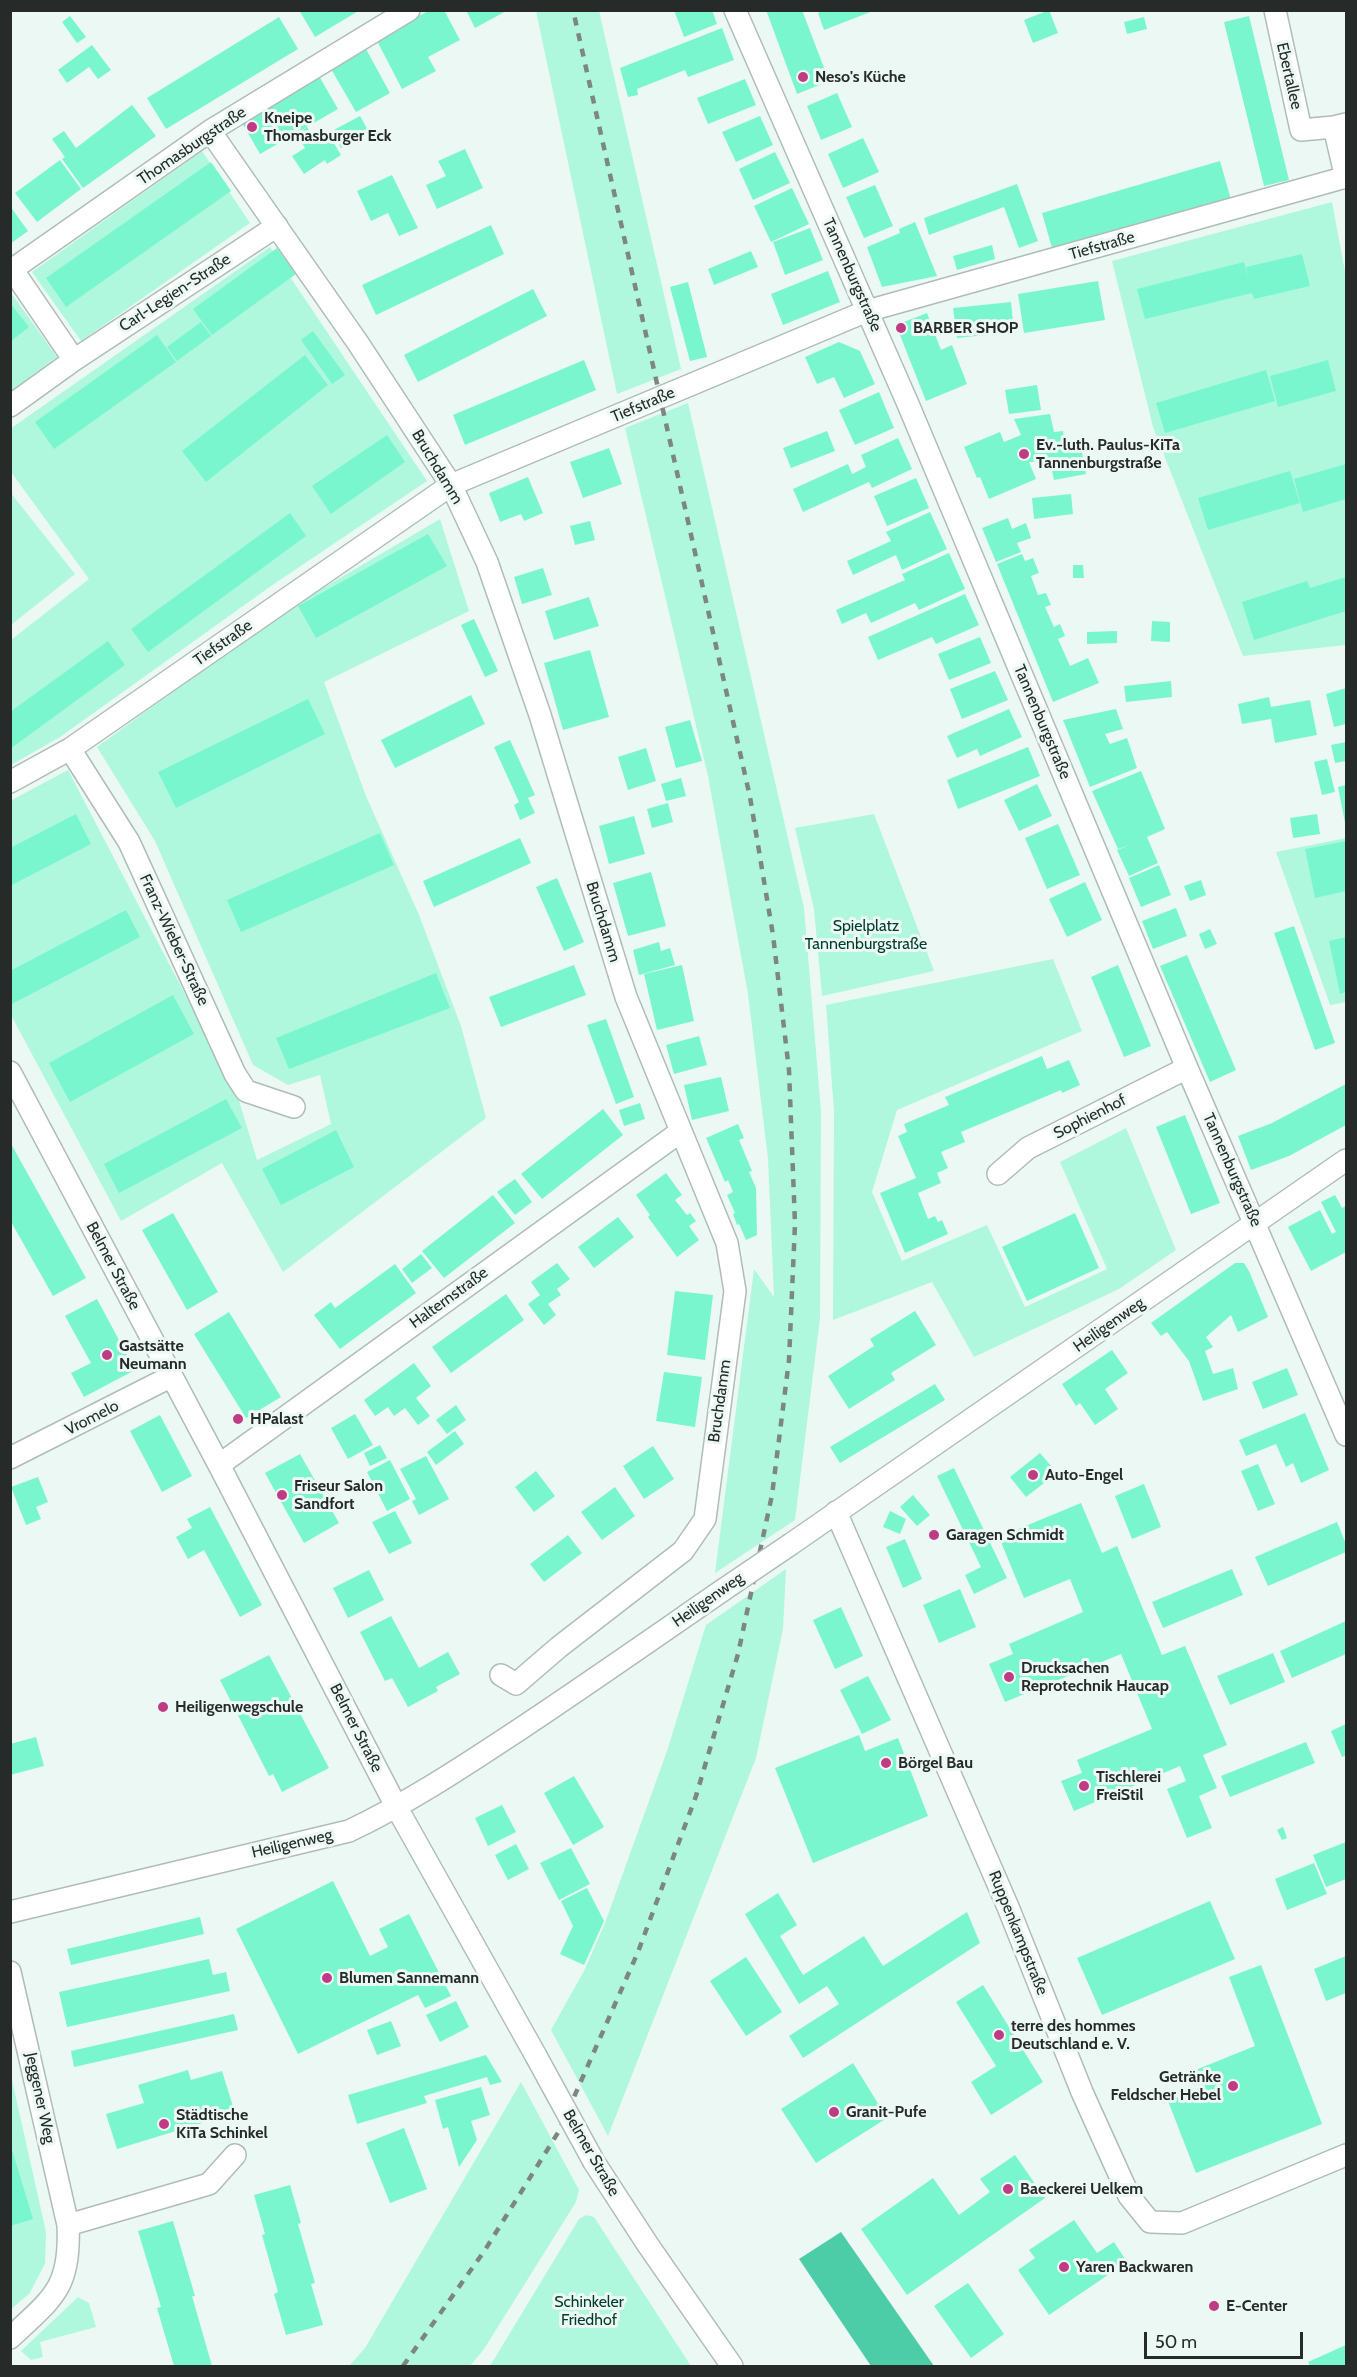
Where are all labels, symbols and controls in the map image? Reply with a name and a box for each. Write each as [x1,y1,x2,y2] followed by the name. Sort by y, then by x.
[1272,41,1306,111] street label: Ebertallee
[815,67,906,87] place label: Neso's Küche
[796,70,810,84] marker: Neso's Küche
[134,103,250,189] street label: Thomasburgstraße
[264,108,392,146] place label: Kneipe Thomasburger Eck
[245,120,259,134] marker: Kneipe Thomasburger Eck
[818,215,886,335] street label: Tannenburgstraße
[1067,228,1137,264] street label: Tiefstraße
[116,250,234,336] street label: Carl-Legien-Straße
[913,318,1018,338] place label: BARBER SHOP
[894,321,908,335] marker: BARBER SHOP
[608,383,678,427] street label: Tiefstraße
[407,426,467,508] street label: Bruchdamm
[1036,435,1180,473] place label: Ev.-luth. Paulus-KiTa Tannenburgstraße
[1017,447,1031,461] marker: Ev.-luth. Paulus-KiTa Tannenburgstraße
[190,616,256,670] street label: Tiefstraße
[1009,662,1075,782] street label: Tannenburgstraße
[135,871,213,1009] street label: Franz-Wieber-Straße
[582,879,624,965] street label: Bruchdamm
[805,916,927,954] park label: Spielplatz Tannenburgstraße
[1050,1091,1130,1143] street label: Sophienhof
[1198,1110,1266,1230] street label: Tannenburgstraße
[82,1219,144,1313] street label: Belmer Straße
[406,1263,492,1333] street label: Halternstraße
[1070,1293,1148,1357] street label: Heiligenweg
[119,1336,187,1374] place label: Gastsätte Neumann
[100,1348,114,1362] marker: Gastsätte Neumann
[705,1358,735,1444] street label: Bruchdamm
[62,1396,122,1440] street label: Vromelo
[250,1409,303,1429] place label: HPalast
[231,1412,245,1426] marker: HPalast
[1045,1465,1123,1485] place label: Auto-Engel
[1026,1468,1040,1482] marker: Auto-Engel
[294,1476,383,1514] place label: Friseur Salon Sandfort
[275,1488,289,1502] marker: Friseur Salon Sandfort
[946,1525,1064,1545] place label: Garagen Schmidt
[927,1528,941,1542] marker: Garagen Schmidt
[669,1568,747,1632] street label: Heiligenweg
[1021,1658,1169,1696] place label: Drucksachen Reprotechnik Haucap
[1002,1670,1016,1684] marker: Drucksachen Reprotechnik Haucap
[325,1680,387,1776] street label: Belmer Straße
[175,1697,303,1717] place label: Heiligenwegschule
[156,1700,170,1714] marker: Heiligenwegschule
[898,1753,973,1773] place label: Börgel Bau
[879,1756,893,1770] marker: Börgel Bau
[1096,1767,1161,1805] place label: Tischlerei FreiStil
[1077,1779,1091,1793] marker: Tischlerei FreiStil
[250,1825,334,1863] street label: Heiligenweg
[984,1868,1052,1998] street label: Ruppenkampstraße
[339,1968,479,1988] place label: Blumen Sannemann
[320,1971,334,1985] marker: Blumen Sannemann
[1011,2016,1135,2054] place label: terre des hommes Deutschland e. V.
[992,2028,1006,2042] marker: terre des hommes Deutschland e. V.
[21,2051,59,2145] street label: Jeggener Weg
[1110,2067,1221,2105] place label: Getränke Feldscher Hebel
[1226,2079,1240,2093] marker: Getränke Feldscher Hebel
[846,2102,926,2122] place label: Granit-Pufe
[176,2105,268,2143] place label: Städtische KiTa Schinkel
[827,2105,841,2119] marker: Granit-Pufe
[558,2106,624,2200] street label: Belmer Straße
[157,2117,171,2131] marker: Städtische KiTa Schinkel
[1020,2179,1143,2199] place label: Baeckerei Uelkem
[1001,2182,1015,2196] marker: Baeckerei Uelkem
[1076,2257,1193,2277] place label: Yaren Backwaren
[1057,2260,1071,2274] marker: Yaren Backwaren
[554,2292,624,2330] park label: Schinkeler Friedhof
[1226,2296,1287,2316] place label: E-Center
[1207,2299,1221,2313] marker: E-Center
[1147,2320,1306,2358] scale bar
[1155,2331,1197,2353] text: 50 m

